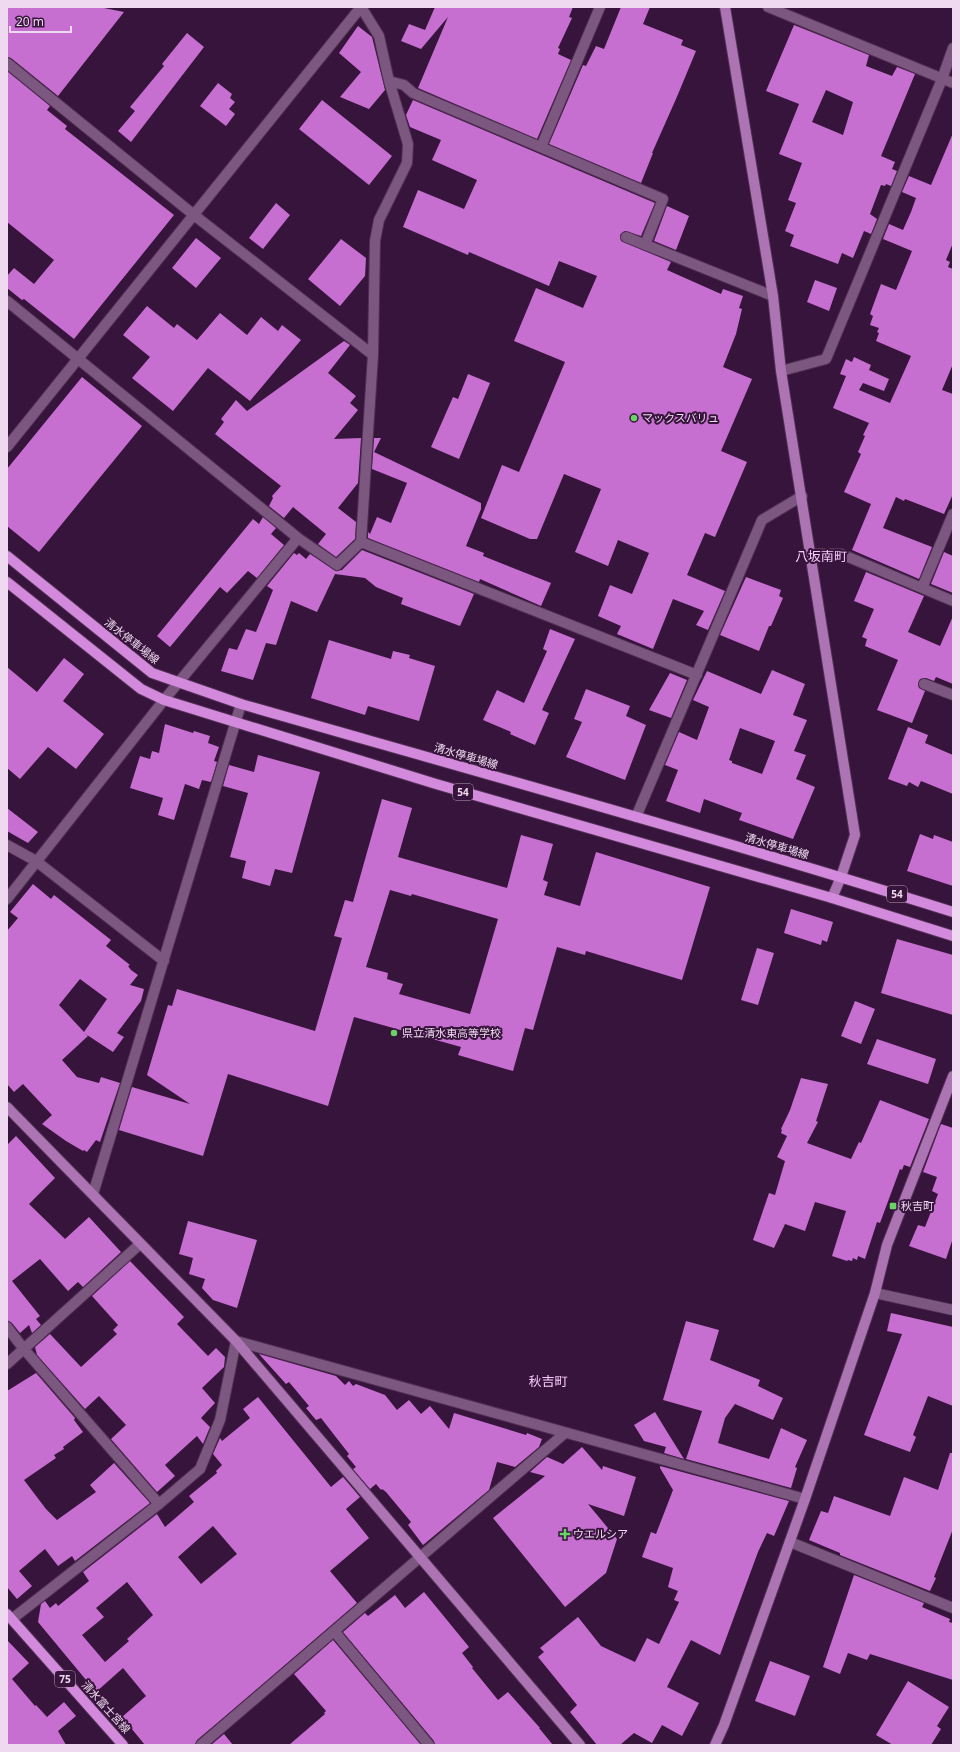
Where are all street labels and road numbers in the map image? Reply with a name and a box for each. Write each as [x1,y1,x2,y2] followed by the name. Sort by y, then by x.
[102,614,163,667] street label: 清水停車場線
[432,739,500,772] street label: 清水停車場線
[453,784,473,800] road number: 54
[743,829,811,862] street label: 清水停車場線
[887,886,907,902] road number: 54
[55,1671,75,1687] road number: 75
[79,1677,134,1736] street label: 清水富士宮線

